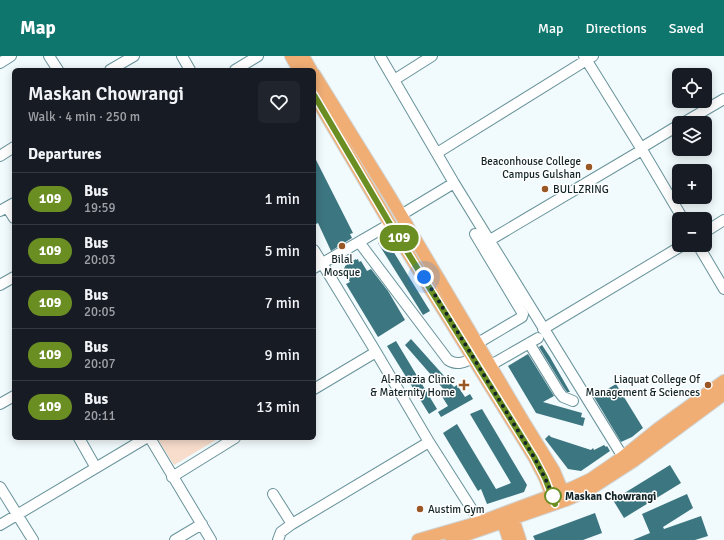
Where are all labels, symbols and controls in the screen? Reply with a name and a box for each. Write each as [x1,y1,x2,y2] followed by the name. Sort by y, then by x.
[20,16,56,40] text: Map
[538,20,564,37] text: Map
[586,20,647,37] text: Directions
[669,20,704,37] text: Saved
[672,68,712,252] map controls
[672,68,712,108] button: locate
[258,81,300,123] button: heart
[28,82,184,106] text: Maskan Chowrangi
[28,109,140,125] text: Walk · 4 min · 250 m
[672,116,712,156] button: layers
[28,145,101,163] text: Departures
[481,155,581,181] place label: Beaconhouse College Campus Gulshan
[584,162,594,172] marker: Beaconhouse College Campus Gulshan
[672,164,712,204] button: +
[84,182,108,200] text: Bus
[553,183,609,196] place label: BULLZRING
[540,184,550,194] marker: BULLZRING
[39,190,61,207] text: 109
[264,190,300,208] text: 1 min
[84,200,116,216] text: 19:59
[672,212,712,252] button: −
[376,225,422,251] line badge: 109
[388,229,410,246] text: 109
[84,234,108,252] text: Bus
[337,241,347,251] marker: Bilal Mosque
[39,242,61,259] text: 109
[264,242,300,260] text: 5 min
[84,252,116,268] text: 20:03
[324,253,360,279] place label: Bilal Mosque
[414,267,434,287] your location
[84,286,108,304] text: Bus
[39,294,61,311] text: 109
[264,294,300,312] text: 7 min
[84,304,116,320] text: 20:05
[84,338,108,356] text: Bus
[39,346,61,363] text: 109
[264,346,300,364] text: 9 min
[84,356,116,372] text: 20:07
[370,373,455,399] place label: Al-Raazia Clinic & Maternity Home
[586,373,701,399] place label: Liaquat College Of Management & Sciences
[458,379,470,391] marker: Al-Raazia Clinic & Maternity Home
[703,380,713,390] marker: Liaquat College Of Management & Sciences
[84,390,108,408] text: Bus
[39,398,61,415] text: 109
[256,398,300,416] text: 13 min
[84,408,116,424] text: 20:11
[544,487,562,505] marker: Maskan Chowrangi
[565,490,656,503] place label: Maskan Chowrangi
[428,503,485,516] place label: Austim Gym
[415,504,425,514] marker: Austim Gym

